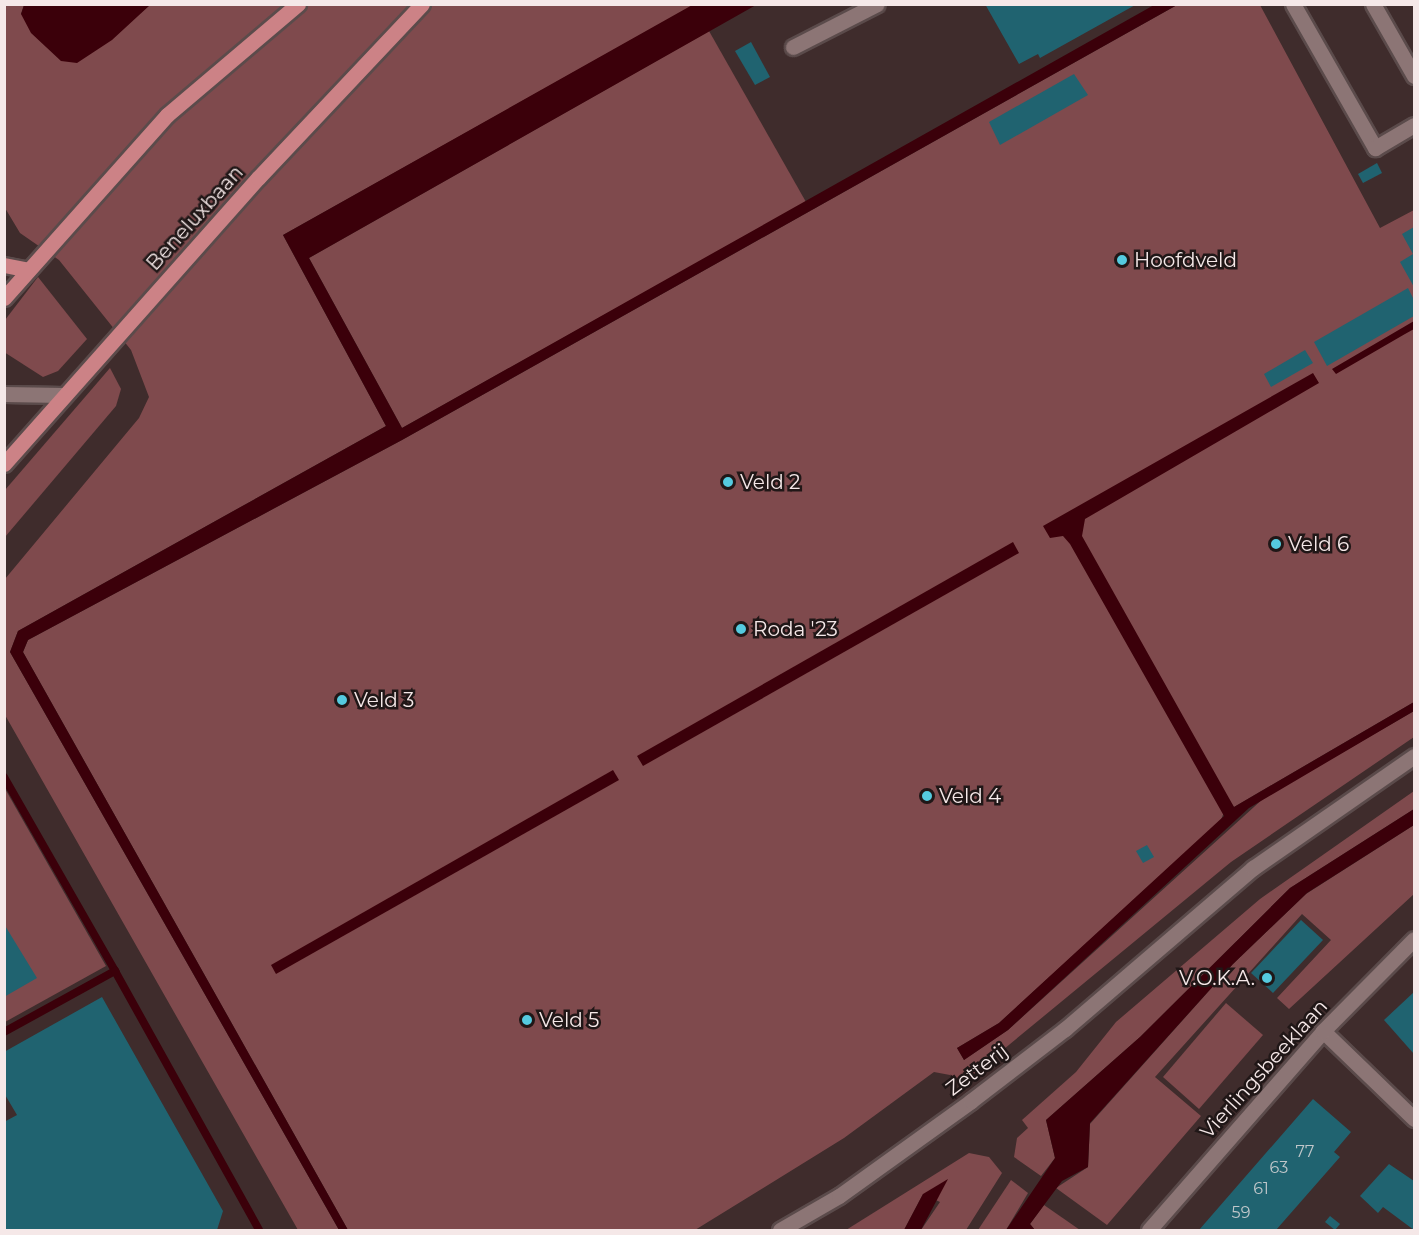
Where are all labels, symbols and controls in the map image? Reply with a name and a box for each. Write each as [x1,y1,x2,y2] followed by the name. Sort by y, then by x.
[142,161,248,275] street label: Beneluxbaan
[1134,248,1237,272] place label: Hoofdveld
[1115,253,1129,267] marker: Hoofdveld
[740,470,800,494] place label: Veld 2
[721,475,735,489] marker: Veld 2
[1288,532,1349,556] place label: Veld 6
[1269,537,1283,551] marker: Veld 6
[753,617,838,641] place label: Roda '23
[734,622,748,636] marker: Roda '23
[354,688,414,712] place label: Veld 3
[335,693,349,707] marker: Veld 3
[939,784,1001,808] place label: Veld 4
[920,789,934,803] marker: Veld 4
[1179,966,1255,990] place label: V.O.K.A.
[1260,971,1274,985] marker: V.O.K.A.
[1195,995,1333,1143] street label: Vierlingsbeeklaan
[539,1008,599,1032] place label: Veld 5
[520,1013,534,1027] marker: Veld 5
[941,1039,1013,1101] street label: Zetterij
[1296,1142,1314,1162] house number: 77
[1270,1158,1288,1178] house number: 63
[1253,1179,1269,1199] house number: 61
[1232,1203,1250,1223] house number: 59

